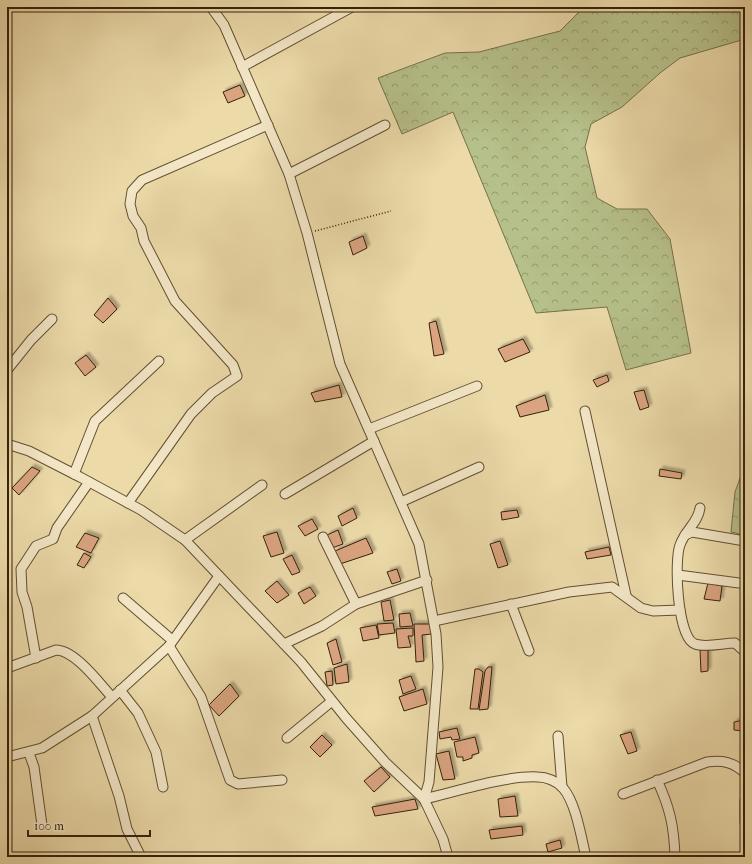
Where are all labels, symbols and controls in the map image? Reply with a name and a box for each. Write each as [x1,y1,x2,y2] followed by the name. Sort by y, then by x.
[28,812,150,838] scale bar
[34,819,64,833] text: 100 m

